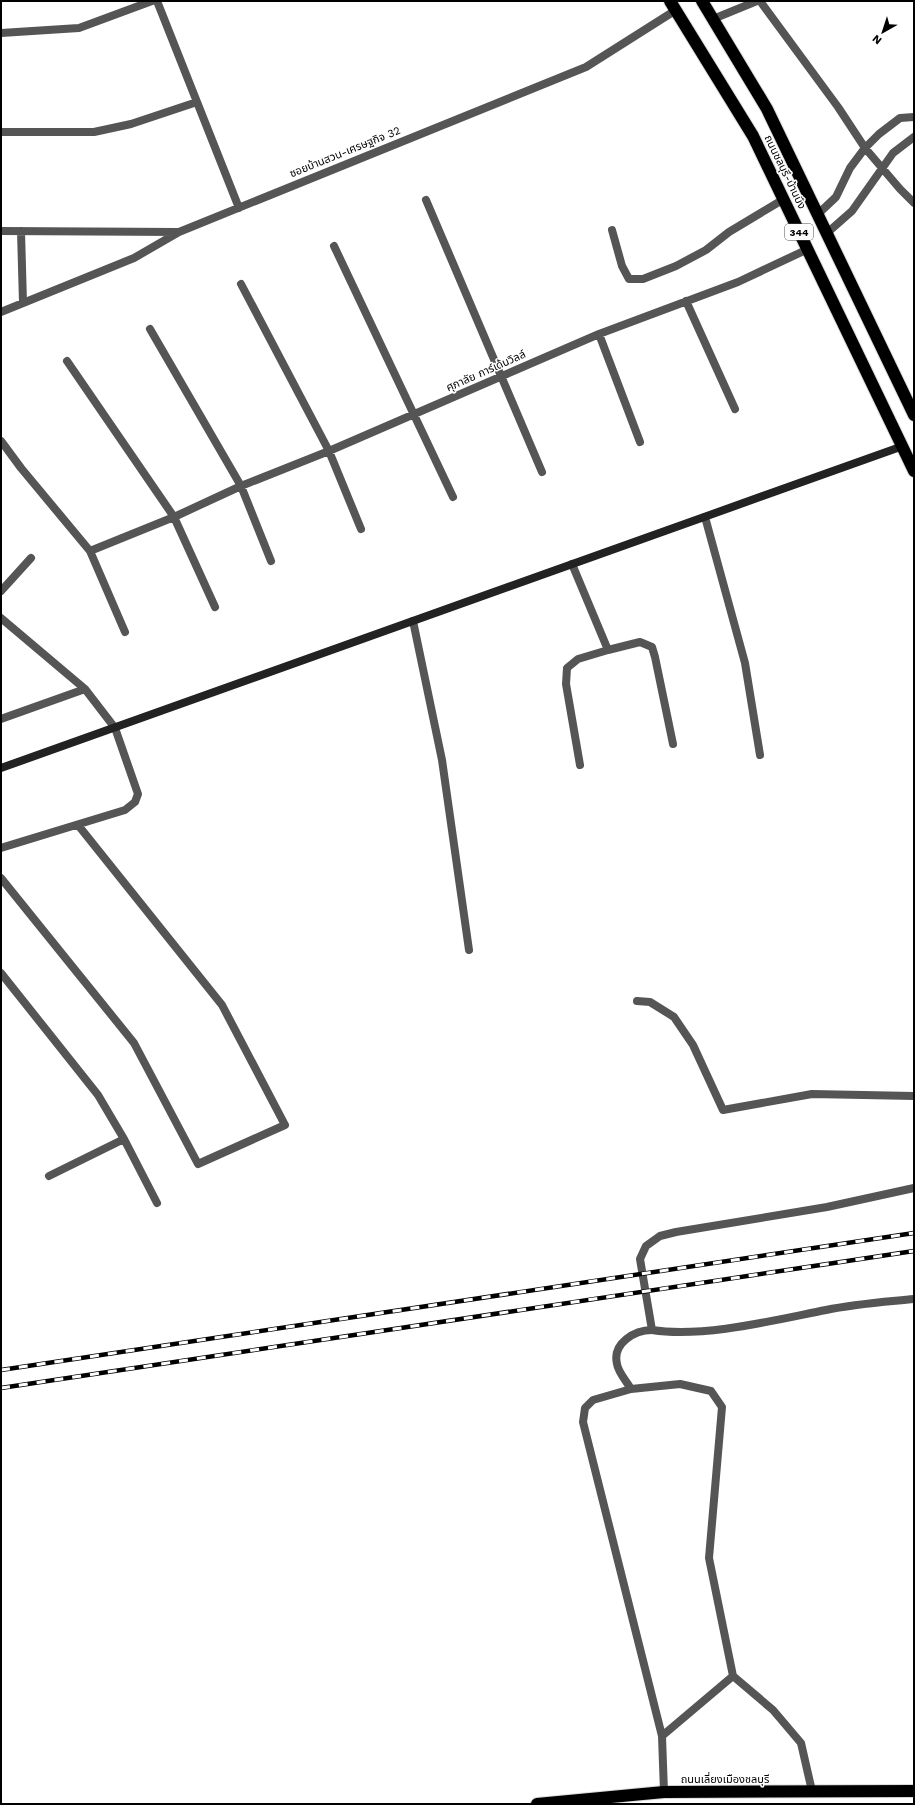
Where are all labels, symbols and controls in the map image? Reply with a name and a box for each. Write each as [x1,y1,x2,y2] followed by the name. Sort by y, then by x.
[863,12,903,52] north arrow
[870,32,884,47] text: N
[288,124,402,180] street label: ซอยบ้านสวน-เศรษฐกิจ 32
[762,133,809,211] street label: ถนนชลบุรี-บ้านบึง
[785,224,813,240] road number: 344
[444,348,528,394] street label: ศุภาลัย การ์เด้นวิลล์
[681,1771,770,1786] street label: ถนนเลี่ยงเมืองชลบุรี

